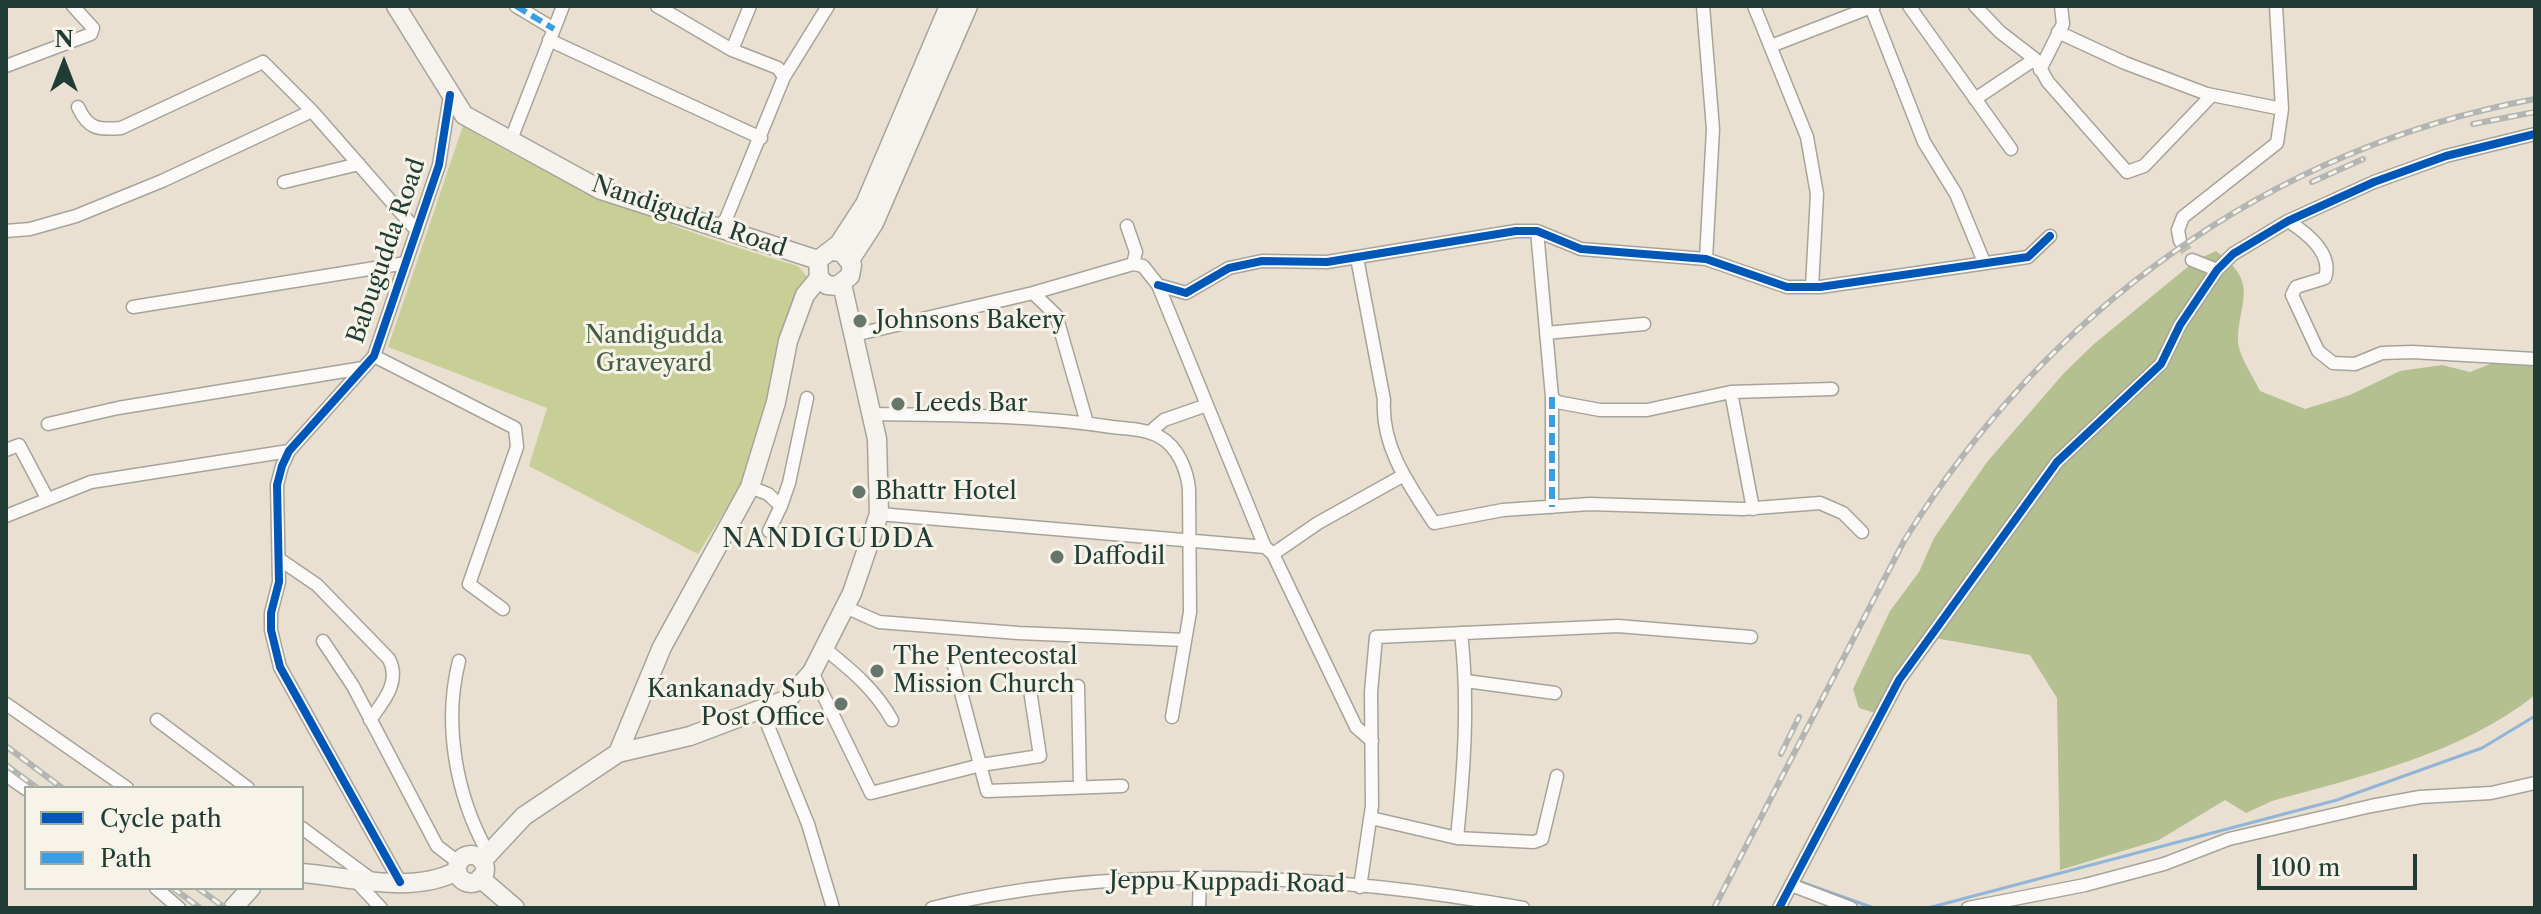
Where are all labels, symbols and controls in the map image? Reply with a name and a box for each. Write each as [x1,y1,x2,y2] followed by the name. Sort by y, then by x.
[24,24,104,104] north arrow
[54,26,74,53] text: N
[342,155,432,347] street label: Babugudda Road
[588,170,790,264] street label: Nandigudda Road
[876,307,1065,335] place label: Johnsons Bakery
[851,312,869,330] marker: Johnsons Bakery
[585,322,723,378] park label: Nandigudda Graveyard
[914,390,1028,418] place label: Leeds Bar
[889,395,907,413] marker: Leeds Bar
[875,478,1017,506] place label: Bhattr Hotel
[850,483,868,501] marker: Bhattr Hotel
[722,523,936,555] district label: NANDIGUDDA
[1073,543,1165,571] place label: Daffodil
[1048,548,1066,566] marker: Daffodil
[893,643,1077,699] place label: The Pentecostal Mission Church
[868,662,886,680] marker: The Pentecostal Mission Church
[647,676,825,732] place label: Kankanady Sub Post Office
[832,695,850,713] marker: Kankanady Sub Post Office
[24,786,304,890] legend
[100,804,222,833] text: Cycle path
[2261,838,2421,888] scale bar
[100,844,152,873] text: Path
[2271,853,2340,882] text: 100 m
[1109,867,1345,899] street label: Jeppu Kuppadi Road

